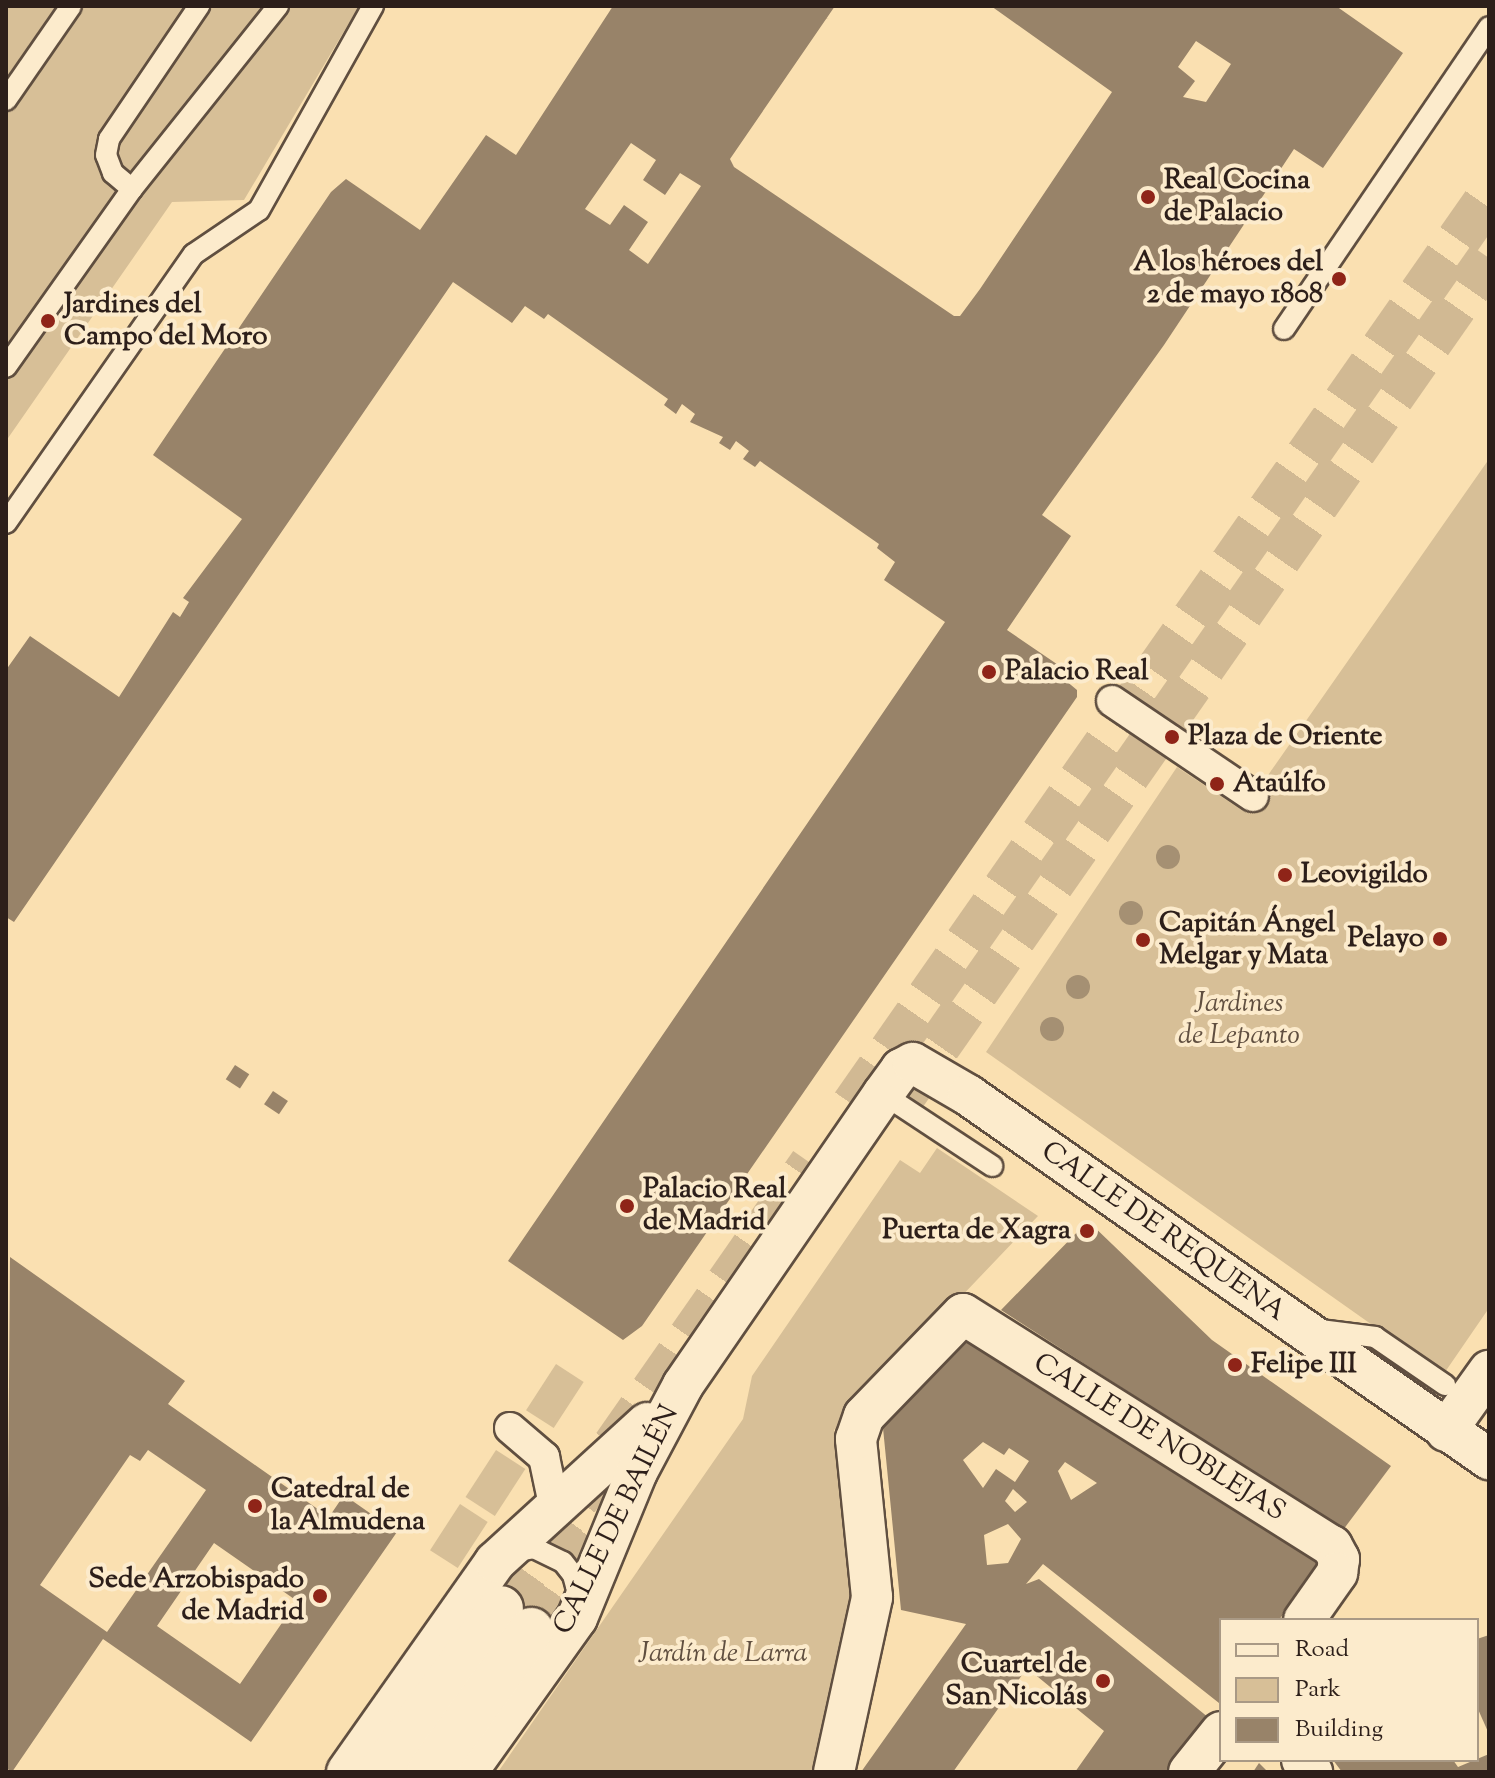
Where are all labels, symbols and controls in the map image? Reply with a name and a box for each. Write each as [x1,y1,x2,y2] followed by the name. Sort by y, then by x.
[1164,164,1310,230] place label: Real Cocina de Palacio
[1139,188,1157,206] marker: Real Cocina de Palacio
[1133,246,1323,312] place label: A los héroes del 2 de mayo 1808
[1330,270,1348,288] marker: A los héroes del 2 de mayo 1808
[64,288,267,354] place label: Jardines del Campo del Moro
[39,312,57,330] marker: Jardines del Campo del Moro
[1005,655,1148,689] place label: Palacio Real
[980,663,998,681] marker: Palacio Real
[1188,720,1383,754] place label: Plaza de Oriente
[1163,728,1181,746] marker: Plaza de Oriente
[1233,767,1326,801] place label: Ataúlfo
[1208,775,1226,793] marker: Ataúlfo
[1301,858,1428,892] place label: Leovigildo
[1276,866,1294,884] marker: Leovigildo
[1159,907,1335,973] place label: Capitán Ángel Melgar y Mata
[1347,922,1424,956] place label: Pelayo
[1431,930,1449,948] marker: Pelayo
[1134,931,1152,949] marker: Capitán Ángel Melgar y Mata
[1178,987,1300,1053] park label: Jardines de Lepanto
[1034,1135,1292,1329] street label: CALLE DE REQUENA
[643,1173,786,1239] place label: Palacio Real de Madrid
[618,1197,636,1215] marker: Palacio Real de Madrid
[882,1214,1071,1248] place label: Puerta de Xagra
[1078,1222,1096,1240] marker: Puerta de Xagra
[1027,1347,1291,1529] street label: CALLE DE NOBLEJAS
[1251,1348,1357,1382] place label: Felipe III
[1226,1356,1244,1374] marker: Felipe III
[547,1400,687,1640] street label: CALLE DE BAILÉN
[271,1473,425,1539] place label: Catedral de la Almudena
[246,1497,264,1515] marker: Catedral de la Almudena
[88,1563,304,1629] place label: Sede Arzobispado de Madrid
[311,1587,329,1605] marker: Sede Arzobispado de Madrid
[1219,1618,1479,1762] legend
[1295,1633,1349,1667] text: Road
[638,1637,808,1671] park label: Jardín de Larra
[945,1648,1087,1714] place label: Cuartel de San Nicolás
[1094,1672,1112,1690] marker: Cuartel de San Nicolás
[1295,1673,1341,1707] text: Park
[1295,1713,1383,1747] text: Building

